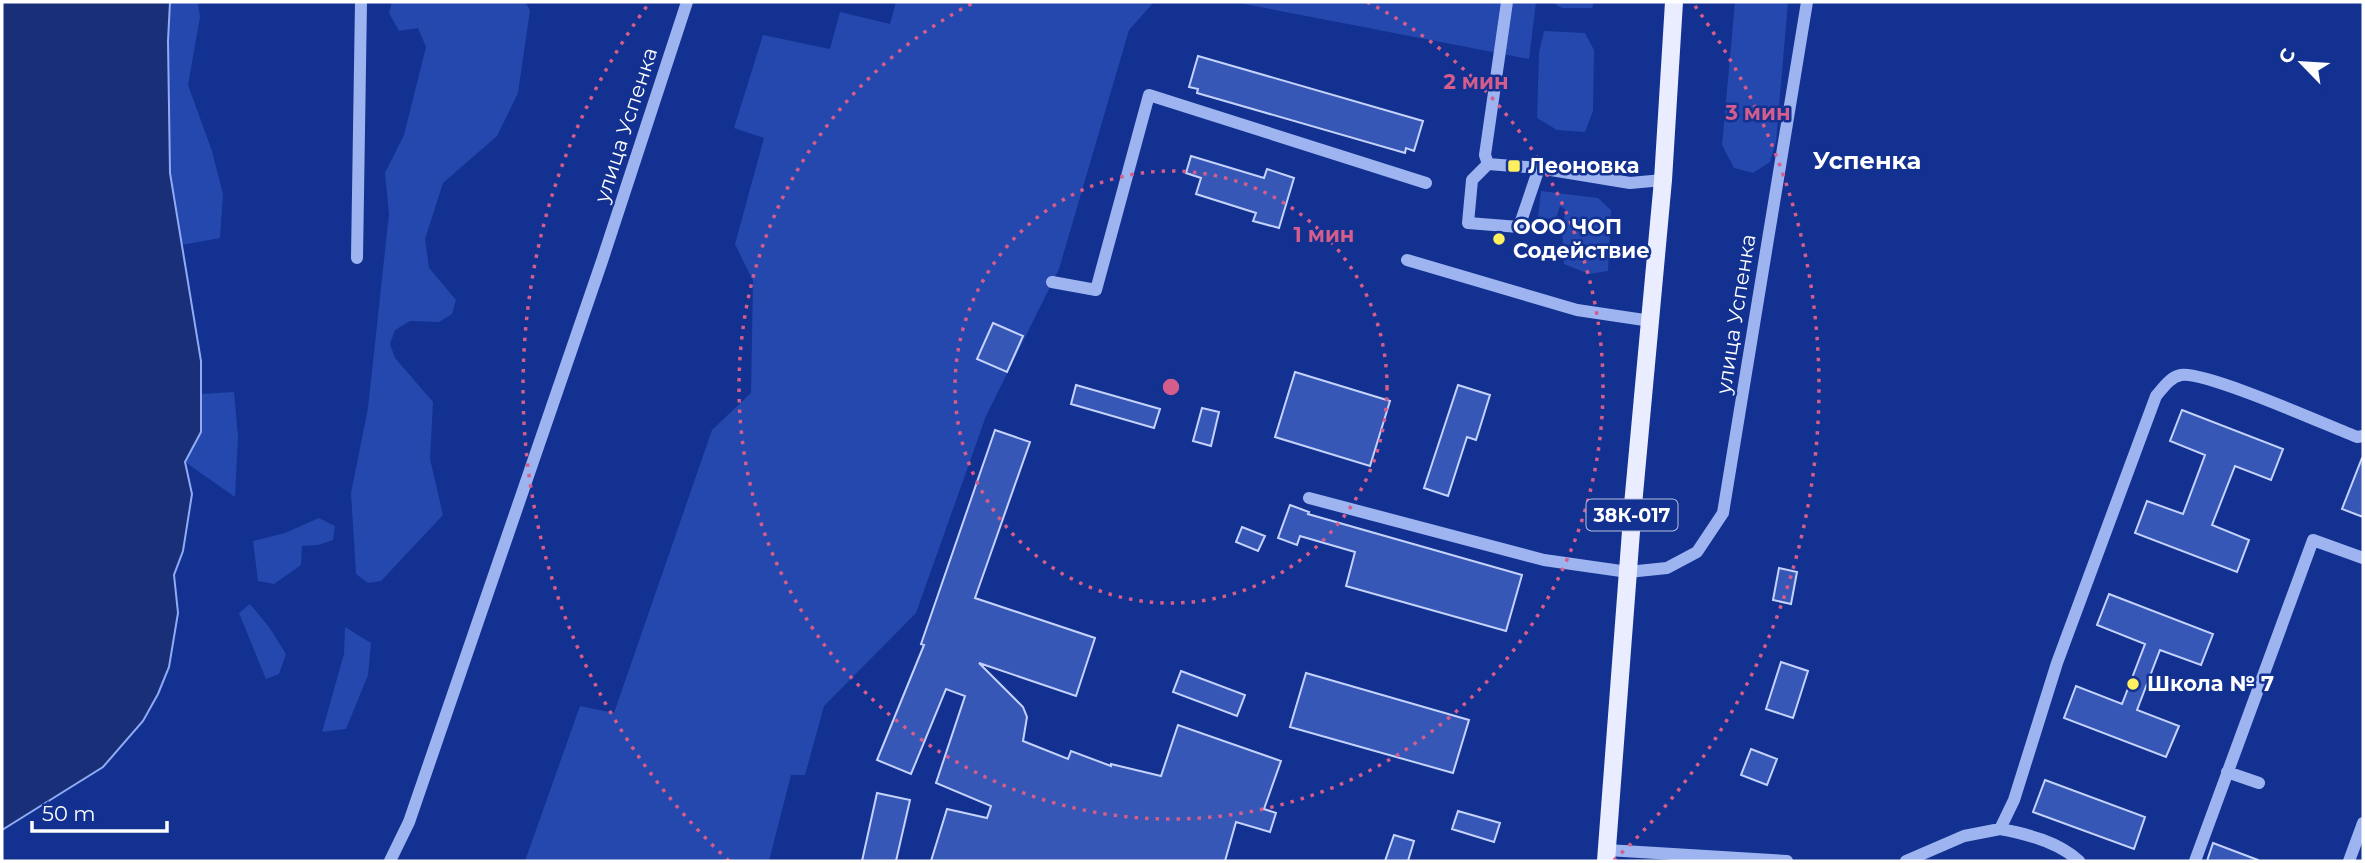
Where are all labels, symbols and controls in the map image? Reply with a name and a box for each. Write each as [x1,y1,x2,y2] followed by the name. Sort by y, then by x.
[2267,28,2337,98] north arrow
[588,44,662,206] street label: улица Успенка
[2274,45,2300,67] text: С
[1444,69,1508,94] text: 2 мин
[1725,100,1790,125] text: 3 мин
[1813,146,1921,175] district label: Успенка
[1528,153,1639,178] place label: Леоновка
[1506,158,1522,174] marker: Леоновка
[1513,214,1650,263] place label: ООО ЧОП Содействие
[1294,222,1354,247] text: 1 мин
[1491,231,1507,247] marker: ООО ЧОП Содействие
[1710,232,1760,397] street label: улица Успенка
[1159,375,1183,399] centre of rings
[1586,500,1678,530] road number: 38К-017
[2147,671,2274,696] place label: Школа № 7
[2125,676,2141,692] marker: Школа № 7
[32,790,166,834] scale bar
[42,801,96,826] text: 50 m

